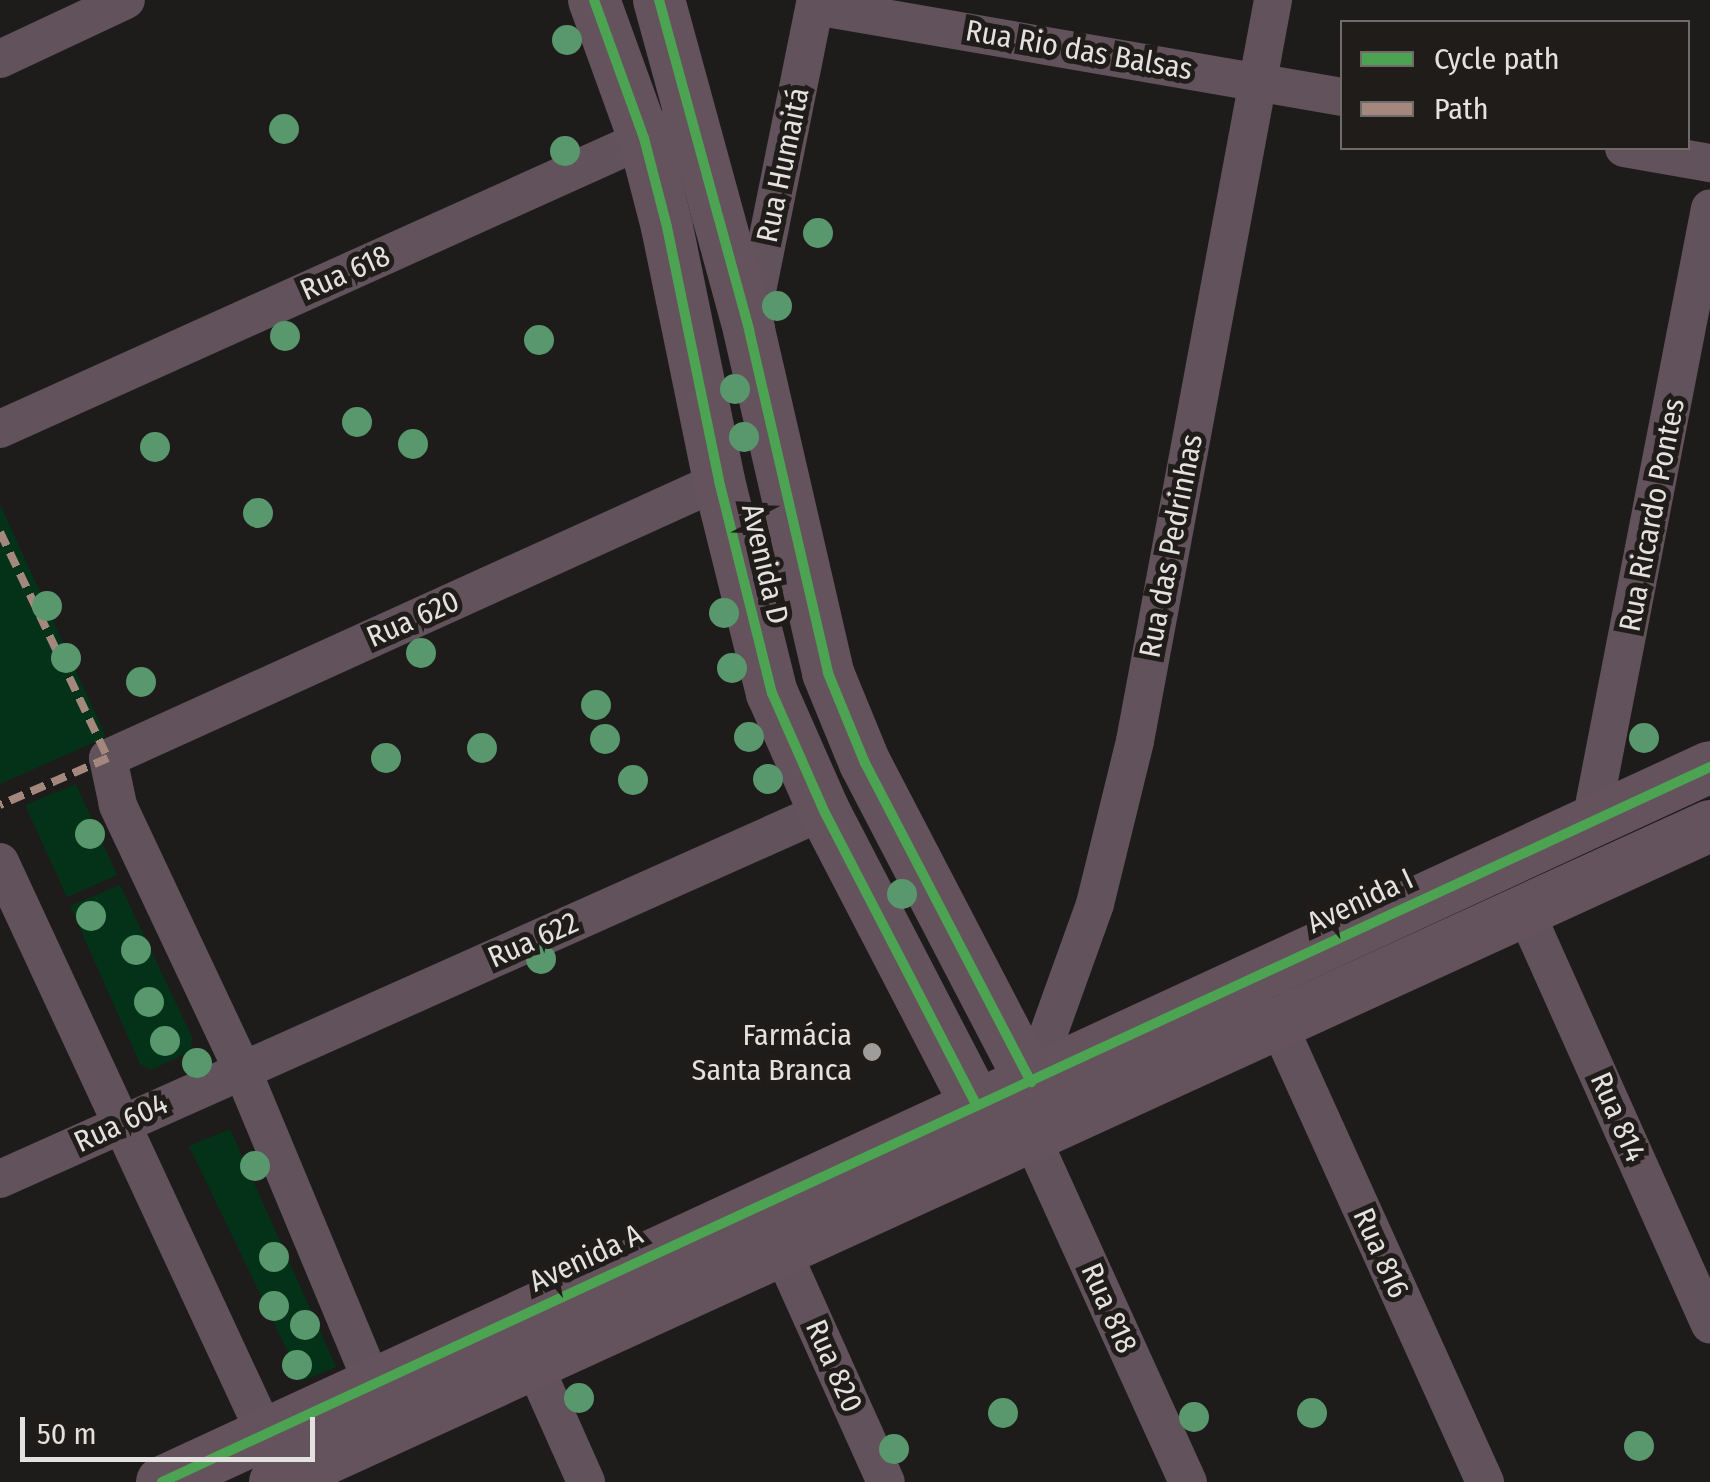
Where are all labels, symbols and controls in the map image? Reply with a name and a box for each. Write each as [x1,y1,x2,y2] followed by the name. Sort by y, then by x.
[963,12,1195,88] street label: Rua Rio das Balsas
[1340,20,1690,150] legend
[1434,41,1560,77] text: Cycle path
[749,84,817,246] street label: Rua Humaitá
[1434,91,1488,127] text: Path
[295,237,395,309] street label: Rua 618
[1612,395,1692,635] street label: Rua Ricardo Pontes
[1132,431,1210,661] street label: Rua das Pedrinhas
[734,500,796,628] street label: Avenida D
[361,583,465,655] street label: Rua 620
[1301,861,1419,941] street label: Avenida I
[482,904,584,976] street label: Rua 622
[692,1017,852,1088] place label: Farmácia Santa Branca
[861,1041,883,1063] marker: Farmácia Santa Branca
[1582,1067,1654,1167] street label: Rua 814
[69,1086,173,1160] street label: Rua 604
[1345,1202,1417,1304] street label: Rua 816
[524,1216,648,1300] street label: Avenida A
[1073,1257,1145,1359] street label: Rua 818
[798,1314,870,1418] street label: Rua 820
[25,1397,320,1459] scale bar
[37,1416,97,1452] text: 50 m

